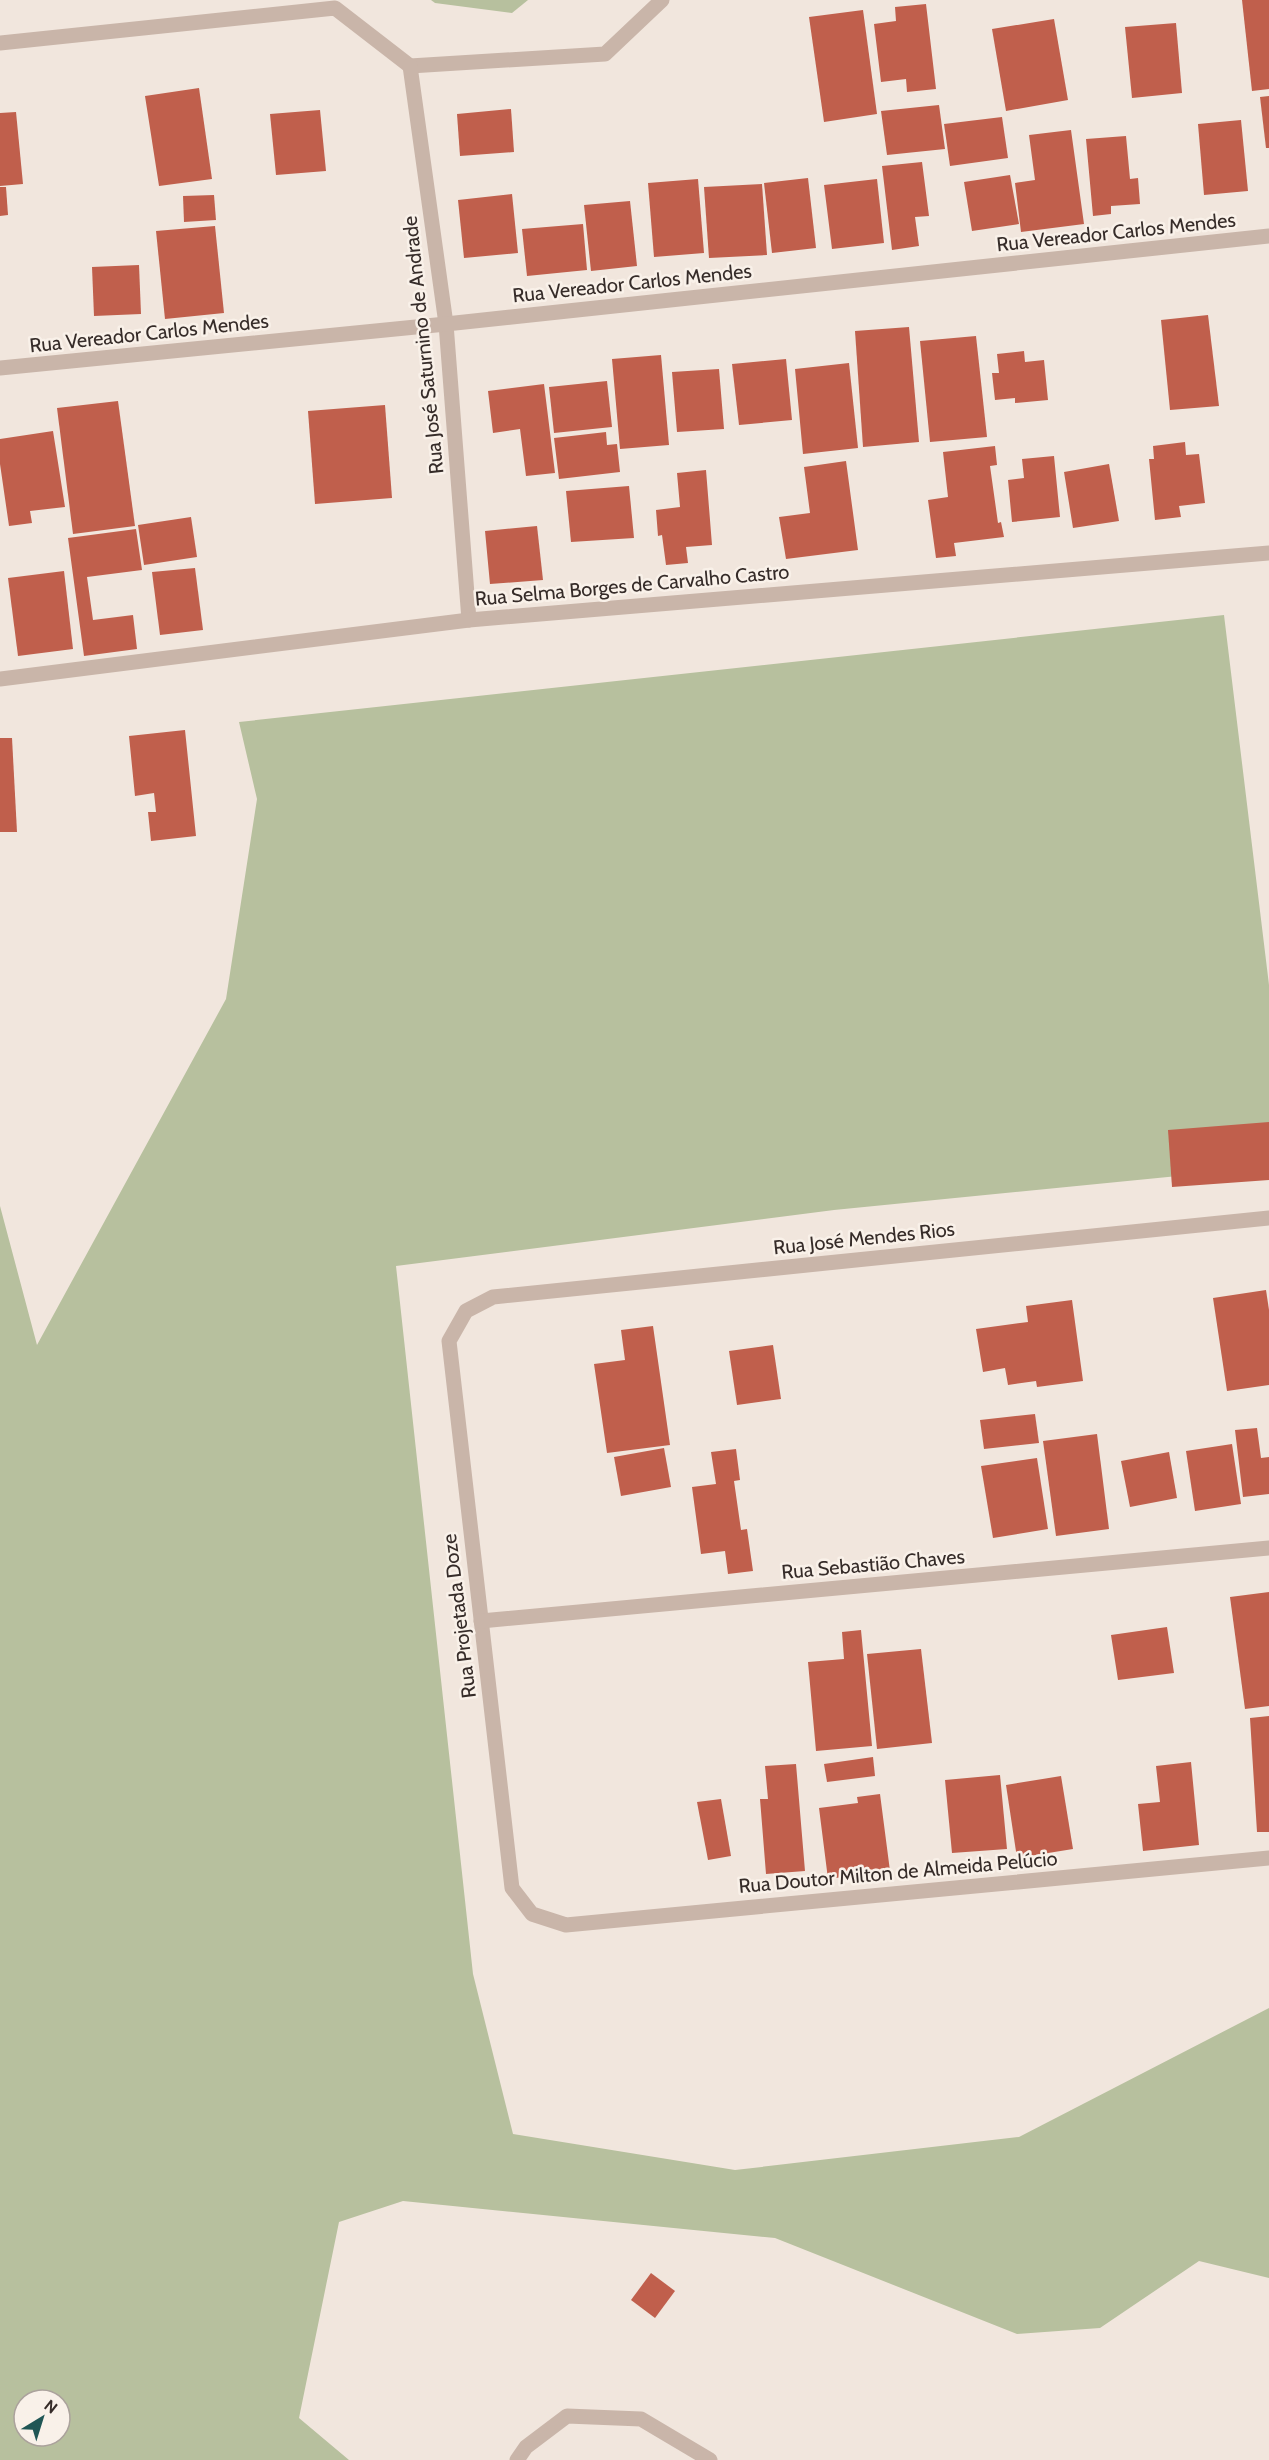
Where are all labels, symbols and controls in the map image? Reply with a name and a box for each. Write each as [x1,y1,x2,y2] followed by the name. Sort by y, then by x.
[995,208,1237,256] street label: Rua Vereador Carlos Mendes
[398,215,448,475] street label: Rua José Saturnino de Andrade
[511,259,753,307] street label: Rua Vereador Carlos Mendes
[28,309,270,357] street label: Rua Vereador Carlos Mendes
[474,559,790,611] street label: Rua Selma Borges de Carvalho Castro
[772,1217,956,1259] street label: Rua José Mendes Rios
[437,1532,481,1700] street label: Rua Projetada Doze
[780,1544,966,1584] street label: Rua Sebastião Chaves
[738,1846,1058,1898] street label: Rua Doutor Milton de Almeida Pelúcio
[12,2388,72,2448] north arrow
[41,2396,61,2418] text: N

